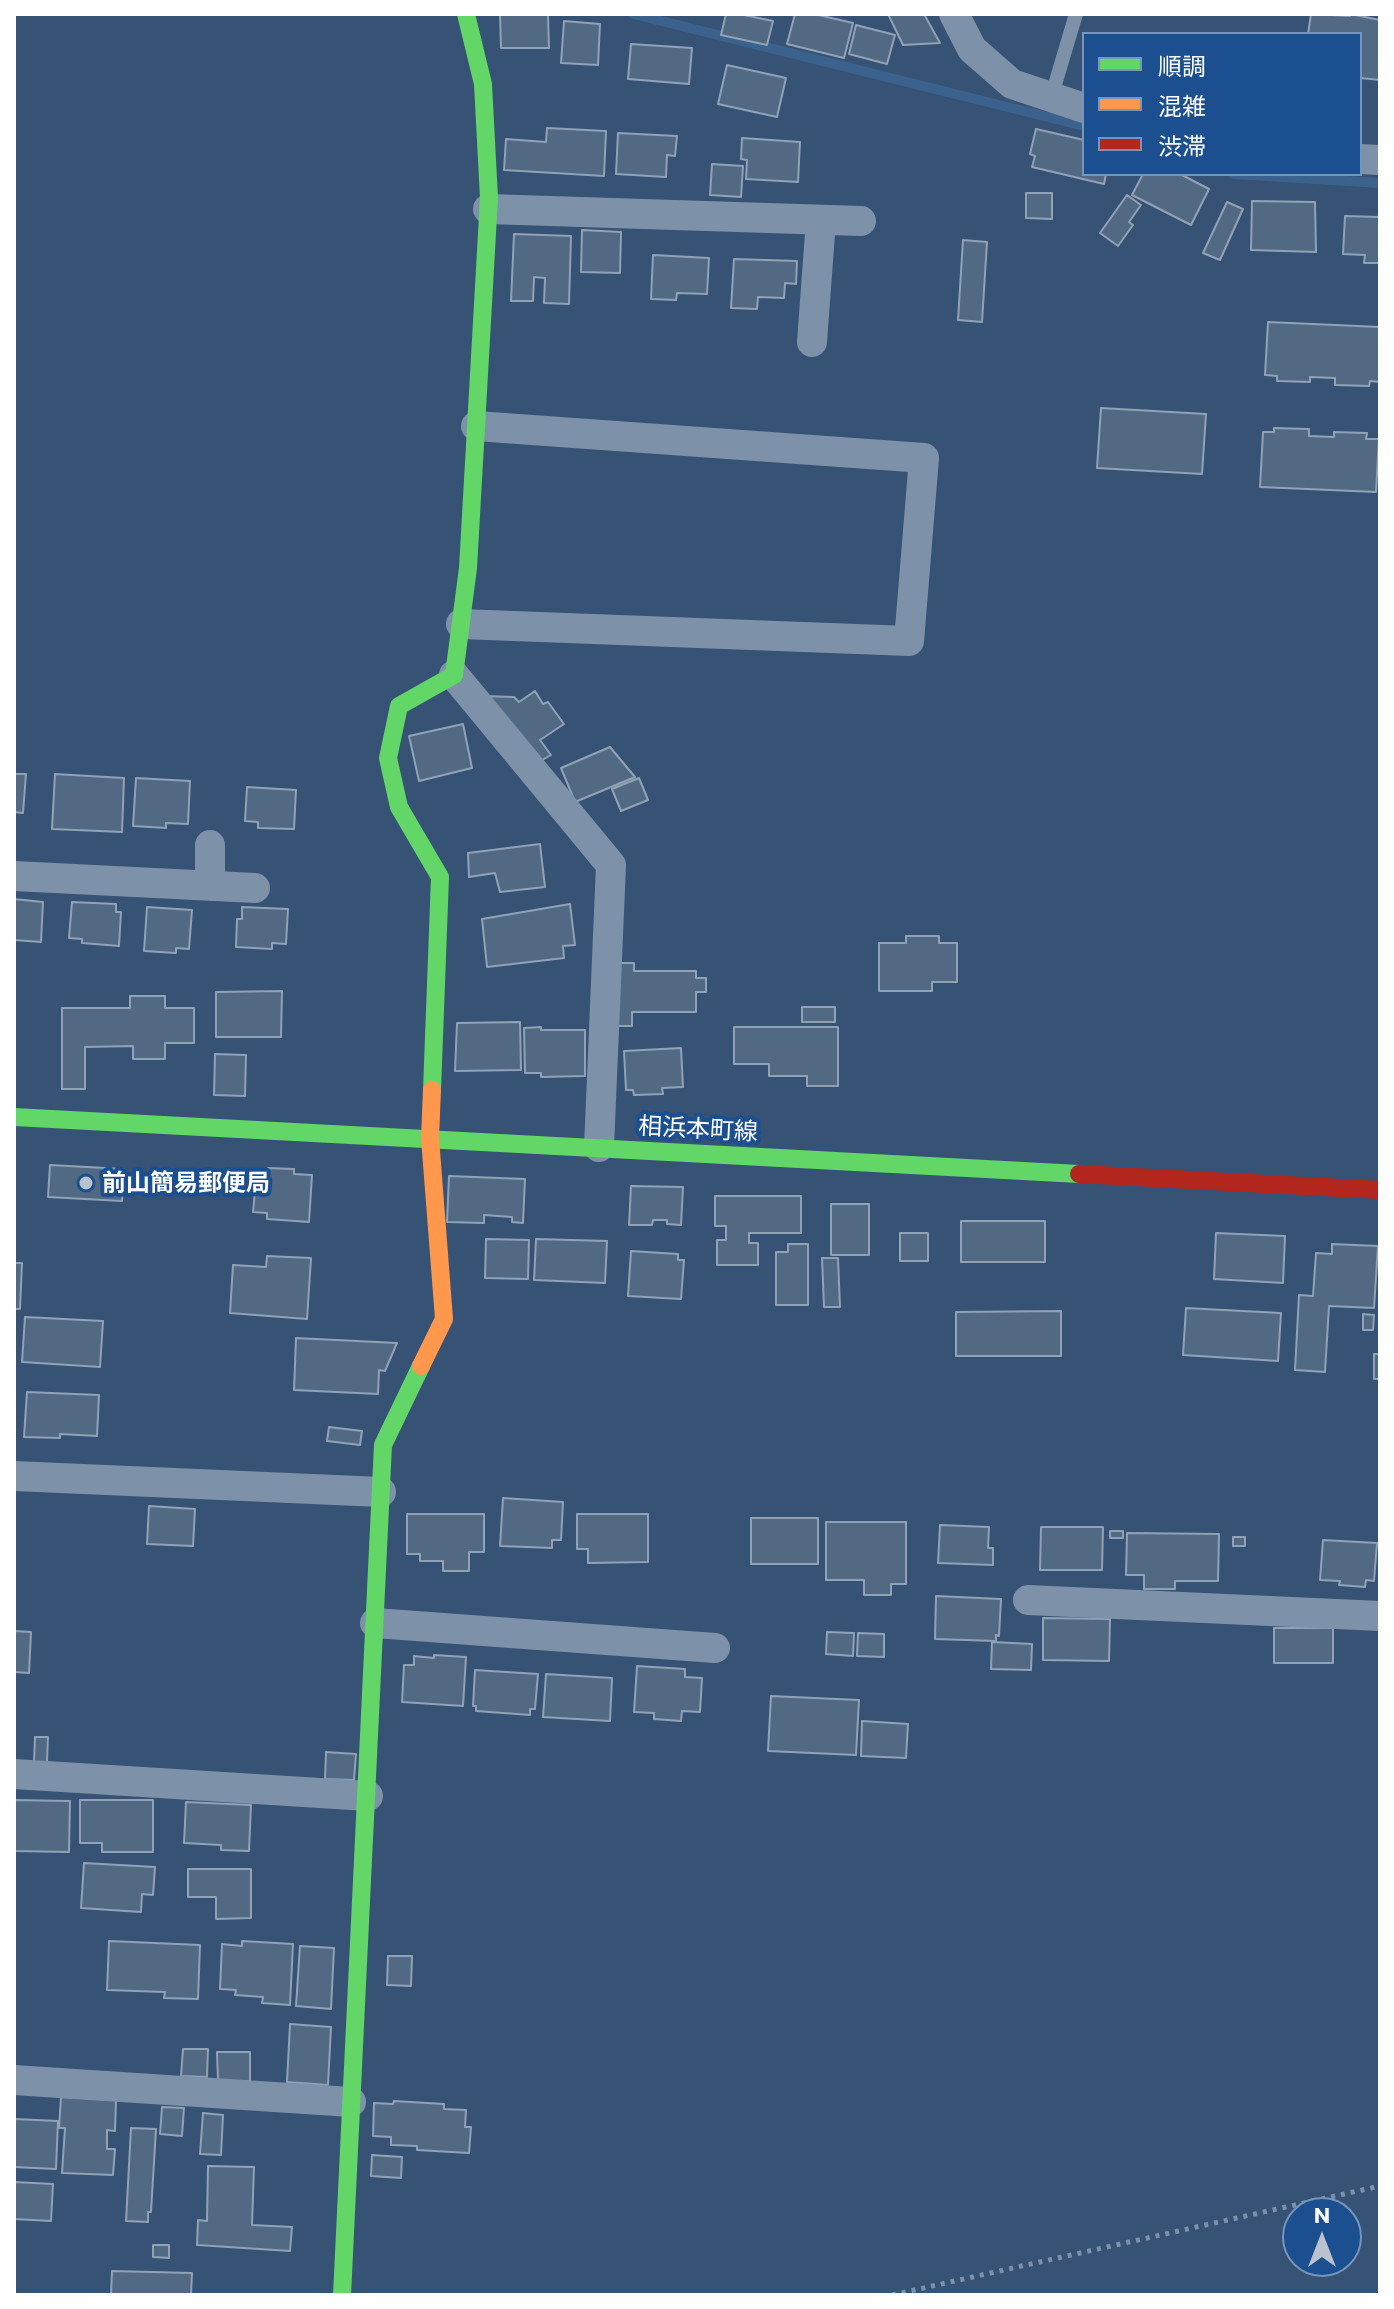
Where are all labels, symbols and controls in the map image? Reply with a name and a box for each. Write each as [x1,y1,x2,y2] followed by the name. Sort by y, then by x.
[1082,32,1362,176] legend
[1158,51,1206,80] text: 順調
[1158,91,1206,120] text: 混雑
[1158,131,1206,160] text: 渋滞
[637,1111,759,1147] street label: 相浜本町線
[102,1169,270,1197] place label: 前山簡易郵便局
[77,1174,95,1192] marker: 前山簡易郵便局
[1282,2197,1362,2277] north arrow
[1314,2201,1330,2228] text: N

